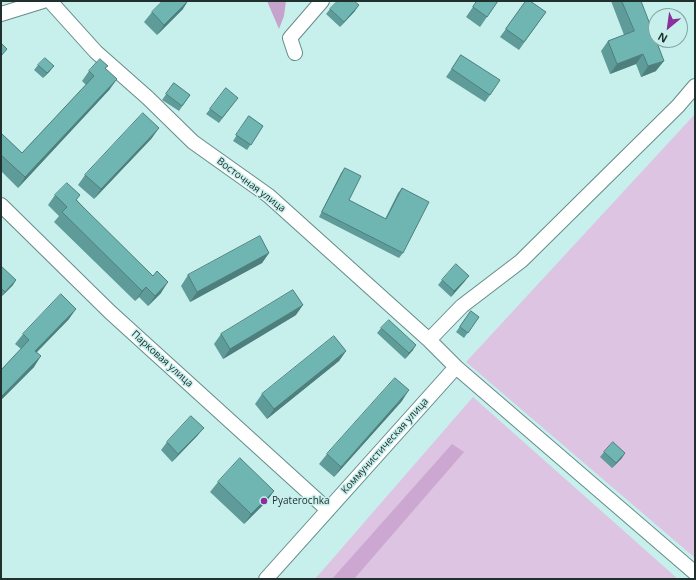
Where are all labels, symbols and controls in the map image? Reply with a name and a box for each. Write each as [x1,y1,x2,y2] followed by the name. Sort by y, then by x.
[648,8,688,48] north arrow
[655,29,670,47] text: N
[214,155,288,215] street label: Восточная улица
[129,328,195,390] street label: Парковая улица
[339,396,431,496] street label: Коммунистическая улица
[272,495,330,507] place label: Pyaterochka
[259,496,269,506] marker: Pyaterochka

